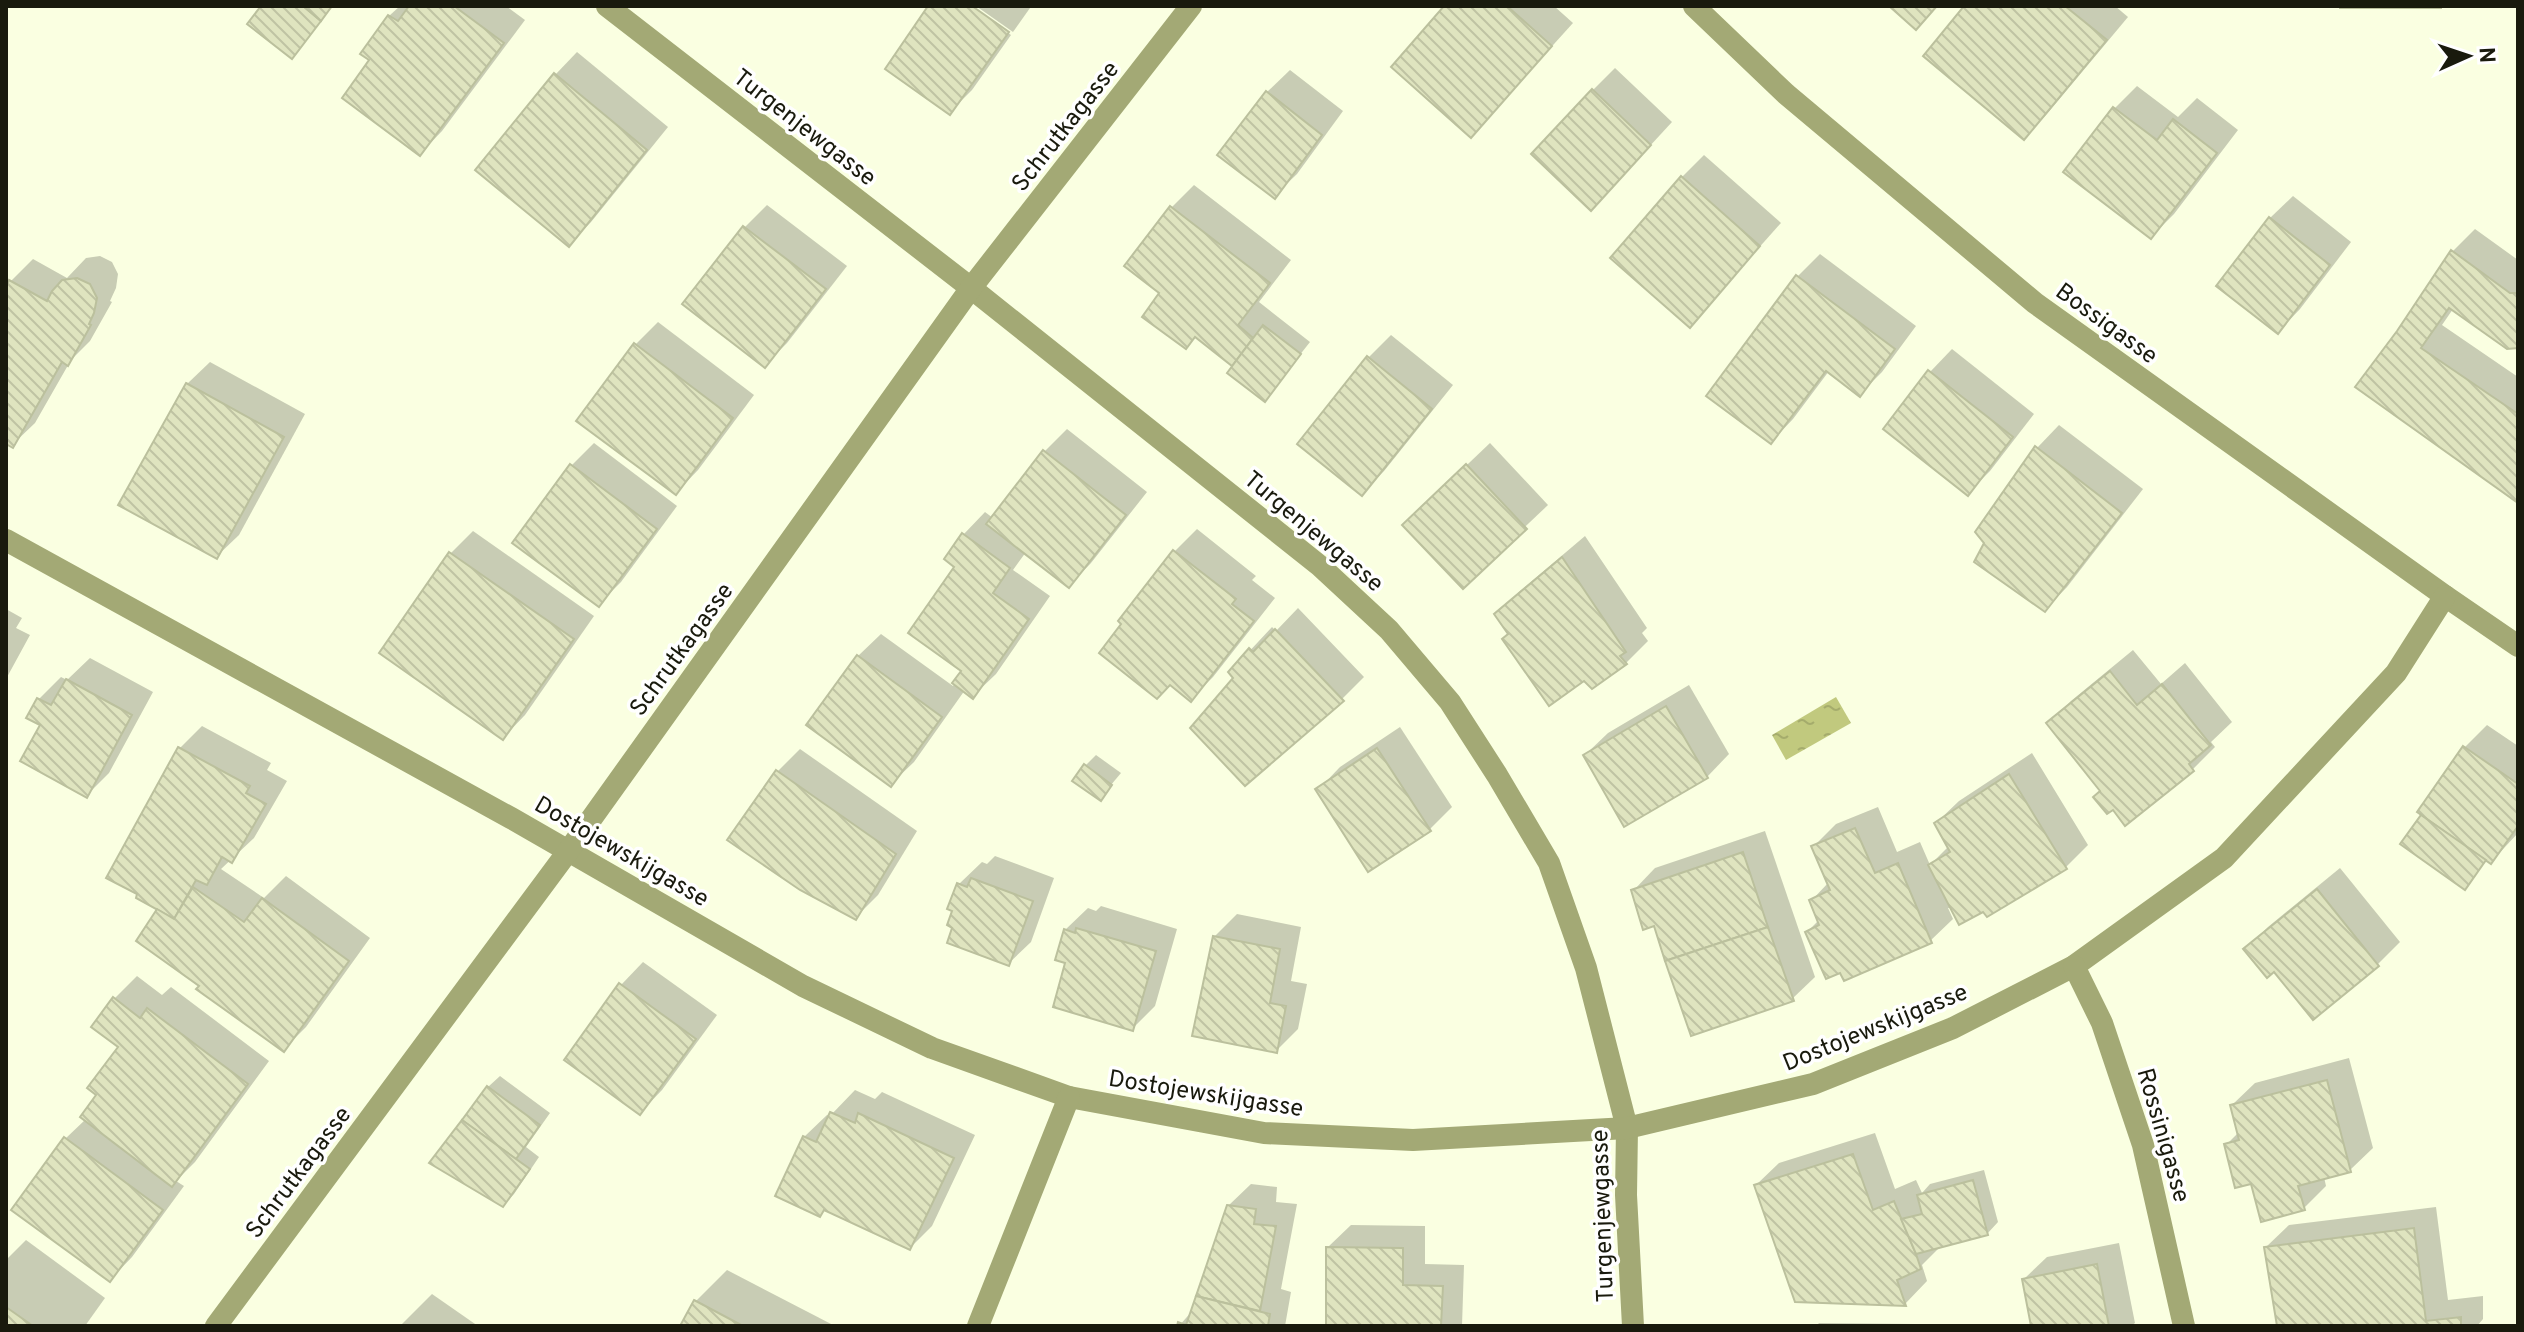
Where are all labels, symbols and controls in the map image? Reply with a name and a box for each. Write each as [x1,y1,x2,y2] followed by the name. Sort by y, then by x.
[2428,16,2508,96] north arrow
[2472,46,2499,64] text: N
[1006,56,1127,199] street label: Schrutkagasse
[726,63,881,194] street label: Turgenjewgasse
[2049,277,2163,372] street label: Bossigasse
[1237,465,1389,600] street label: Turgenjewgasse
[624,578,741,723] street label: Schrutkagasse
[528,791,714,915] street label: Dostojewskijgasse
[1779,978,1973,1080] street label: Dostojewskijgasse
[1106,1065,1305,1125] street label: Dostojewskijgasse
[2129,1065,2196,1206] street label: Rossinigasse
[240,1101,359,1245] street label: Schrutkagasse
[1586,1129,1622,1303] street label: Turgenjewgasse

